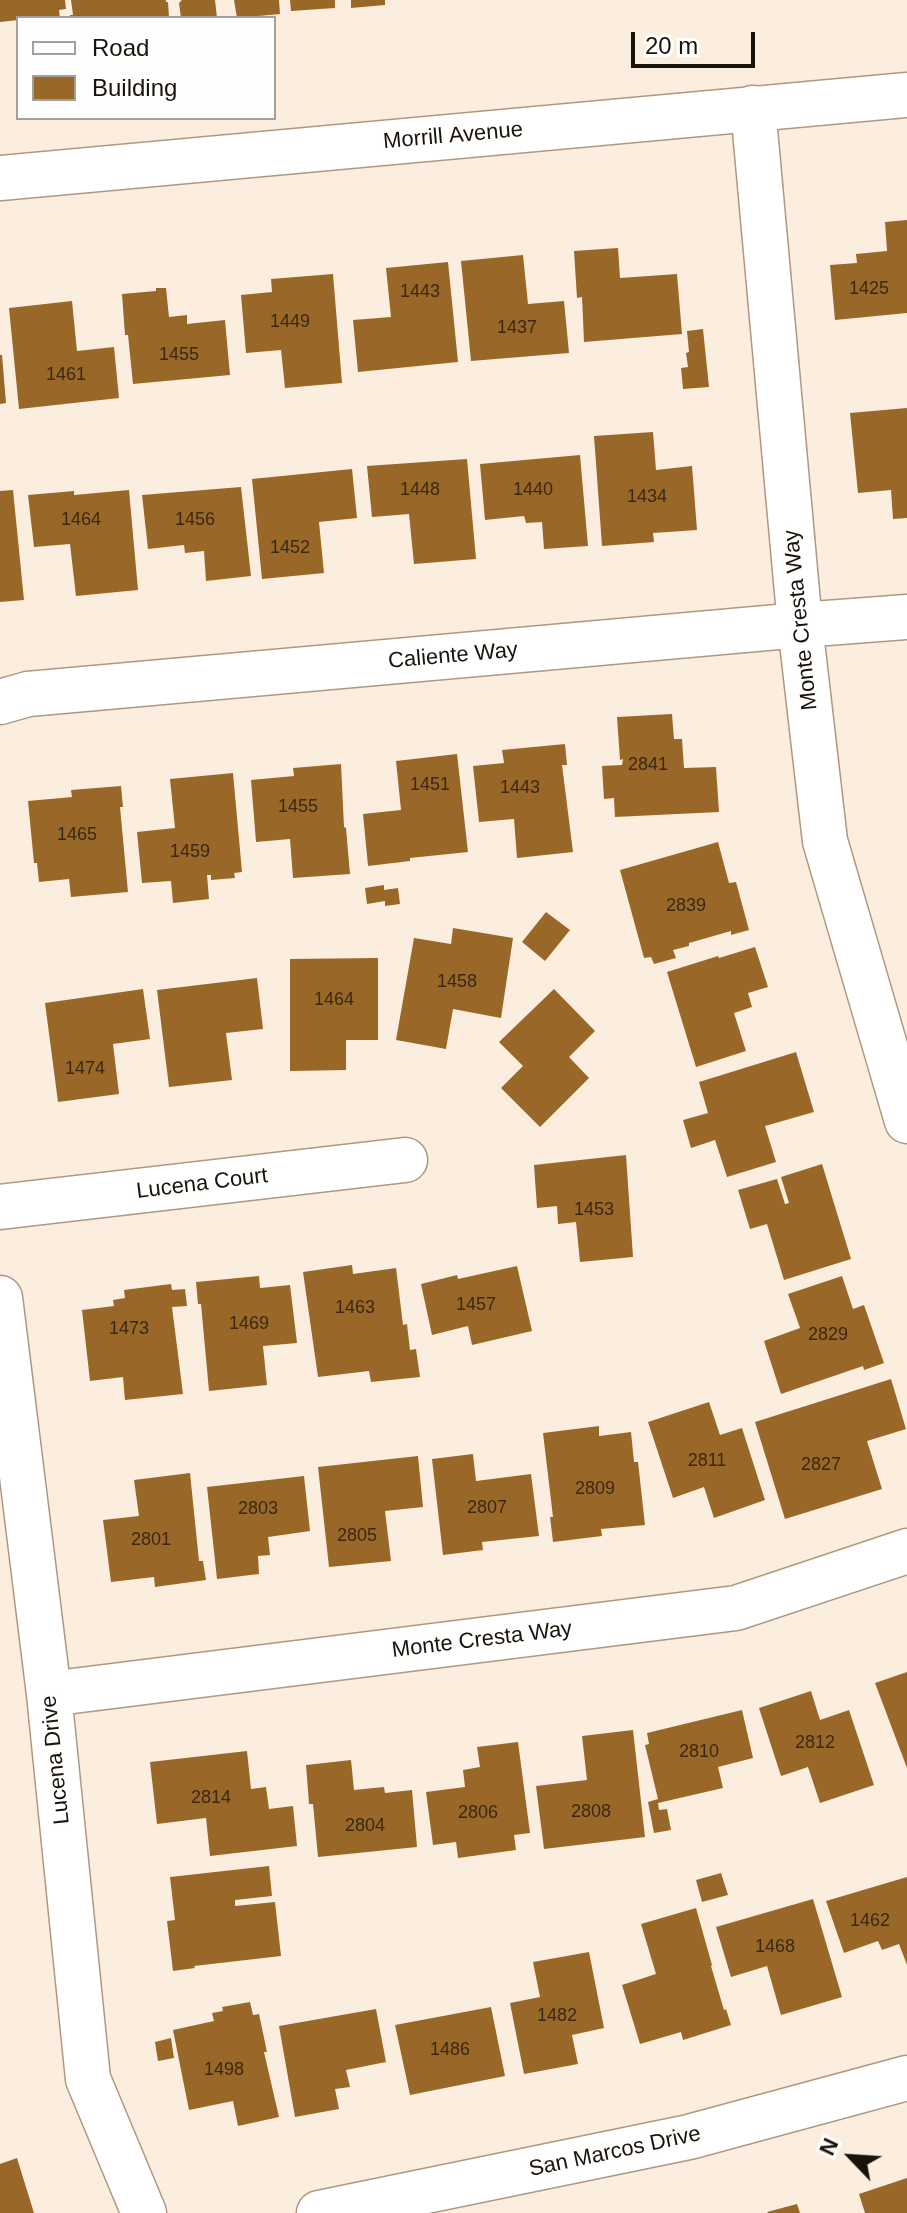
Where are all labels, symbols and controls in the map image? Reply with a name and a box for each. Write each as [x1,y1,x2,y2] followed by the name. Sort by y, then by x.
[16,16,276,120] legend
[635,16,759,66] scale bar
[645,32,698,59] text: 20 m
[92,34,149,61] text: Road
[92,74,177,101] text: Building
[382,117,524,155] street label: Morrill Avenue
[849,278,889,300] house number: 1425
[400,281,440,303] house number: 1443
[270,311,310,333] house number: 1449
[497,317,537,339] house number: 1437
[159,344,199,366] house number: 1455
[46,364,86,386] house number: 1461
[400,479,440,501] house number: 1448
[513,479,553,501] house number: 1440
[627,486,667,508] house number: 1434
[61,509,101,531] house number: 1464
[175,509,215,531] house number: 1456
[778,528,824,712] street label: Monte Cresta Way
[270,537,310,559] house number: 1452
[387,637,519,675] street label: Caliente Way
[628,754,668,776] house number: 2841
[410,774,450,796] house number: 1451
[500,777,540,799] house number: 1443
[278,796,318,818] house number: 1455
[57,824,97,846] house number: 1465
[170,841,210,863] house number: 1459
[666,895,706,917] house number: 2839
[437,971,477,993] house number: 1458
[314,989,354,1011] house number: 1464
[65,1058,105,1080] house number: 1474
[135,1163,269,1205] street label: Lucena Court
[574,1199,614,1221] house number: 1453
[456,1294,496,1316] house number: 1457
[335,1297,375,1319] house number: 1463
[229,1313,269,1335] house number: 1469
[109,1318,149,1340] house number: 1473
[808,1324,848,1346] house number: 2829
[688,1450,726,1472] house number: 2811
[801,1454,841,1476] house number: 2827
[575,1478,615,1500] house number: 2809
[467,1497,507,1519] house number: 2807
[238,1498,278,1520] house number: 2803
[337,1525,377,1547] house number: 2805
[131,1529,171,1551] house number: 2801
[390,1616,574,1664] street label: Monte Cresta Way
[36,1694,76,1826] street label: Lucena Drive
[795,1732,835,1754] house number: 2812
[679,1741,719,1763] house number: 2810
[191,1787,231,1809] house number: 2814
[571,1801,611,1823] house number: 2808
[458,1802,498,1824] house number: 2806
[345,1815,385,1837] house number: 2804
[850,1910,890,1932] house number: 1462
[755,1936,795,1958] house number: 1468
[537,2005,577,2027] house number: 1482
[430,2039,470,2061] house number: 1486
[204,2059,244,2081] house number: 1498
[811,2117,891,2197] north arrow
[527,2121,703,2183] street label: San Marcos Drive
[814,2134,843,2159] text: N

